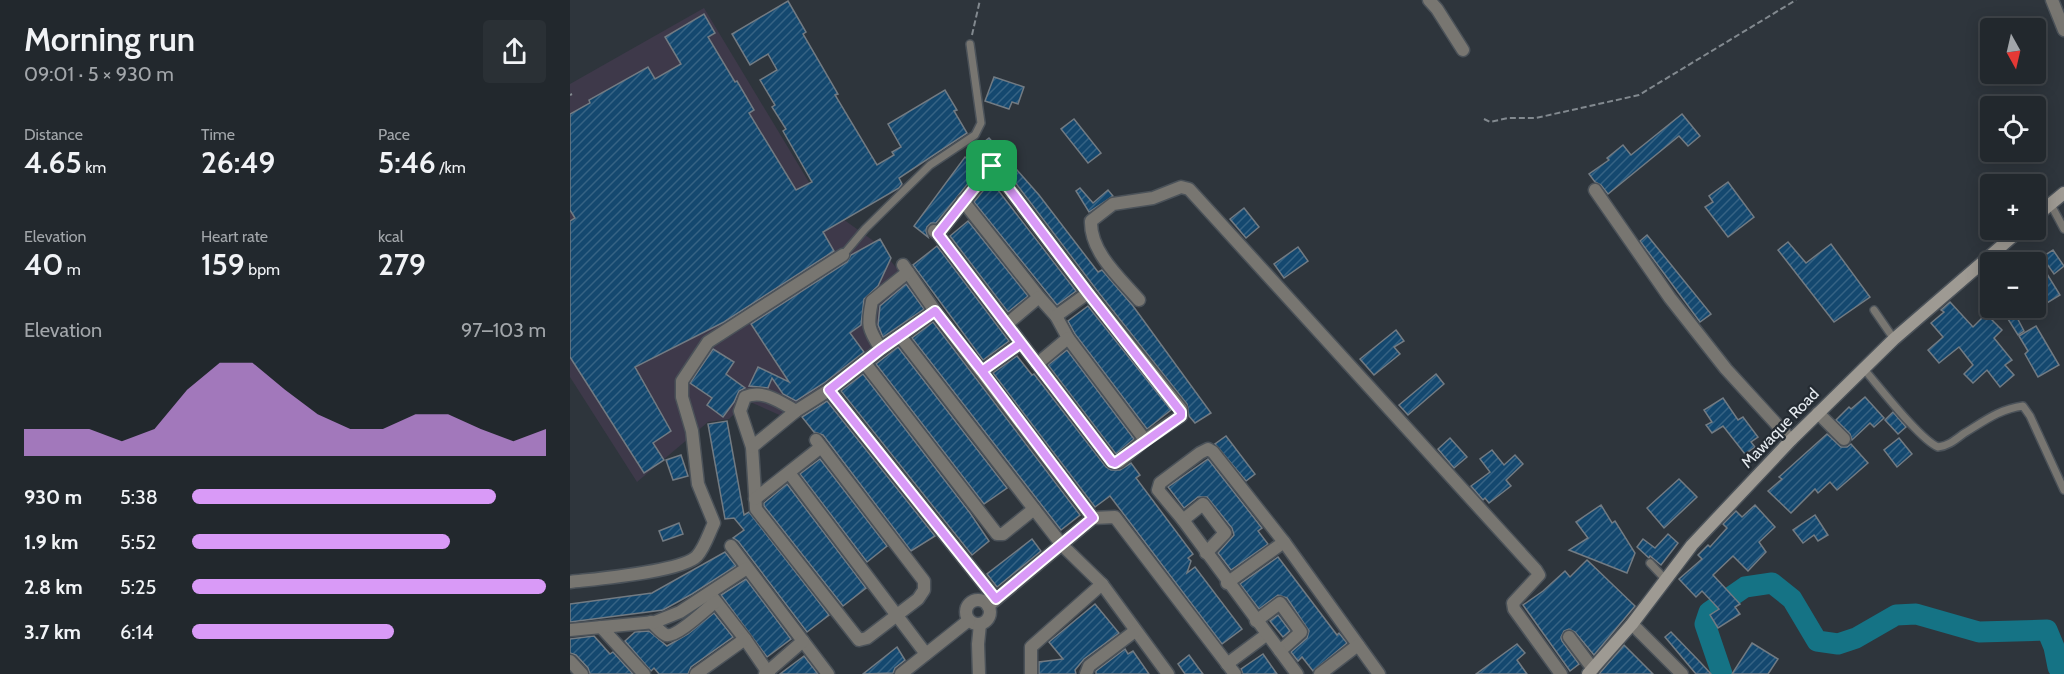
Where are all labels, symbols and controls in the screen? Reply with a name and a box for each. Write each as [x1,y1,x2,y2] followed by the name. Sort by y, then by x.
[1980,18,2046,84] north arrow
[1980,18,2046,318] map controls
[24,19,195,59] text: Morning run
[483,20,546,83] button: share
[24,62,174,86] text: 09:01 · 5 × 930 m
[1980,96,2046,162] button: locate
[24,125,83,144] text: Distance
[201,125,235,144] text: Time
[378,125,410,144] text: Pace
[966,140,1017,191] pin
[24,144,82,181] text: 4.65
[201,144,275,181] text: 26:49
[378,144,436,181] text: 5:46
[975,149,1008,182] icon: arrive
[82,158,106,177] text: km
[436,158,466,177] text: /km
[1980,174,2046,240] button: +
[24,227,87,246] text: Elevation
[201,227,268,246] text: Heart rate
[378,227,404,246] text: kcal
[24,246,63,283] text: 40
[201,246,245,283] text: 159
[378,246,426,283] text: 279
[1980,252,2046,318] button: −
[63,260,81,279] text: m
[245,260,280,279] text: bpm
[24,318,102,342] text: Elevation
[461,318,546,342] text: 97–103 m
[1737,384,1823,472] street label: Mawaque Road
[24,485,82,509] text: 930 m
[120,485,158,509] text: 5:38
[24,530,78,554] text: 1.9 km
[120,530,156,554] text: 5:52
[24,575,83,599] text: 2.8 km
[120,575,156,599] text: 5:25
[24,620,81,644] text: 3.7 km
[120,620,154,644] text: 6:14

